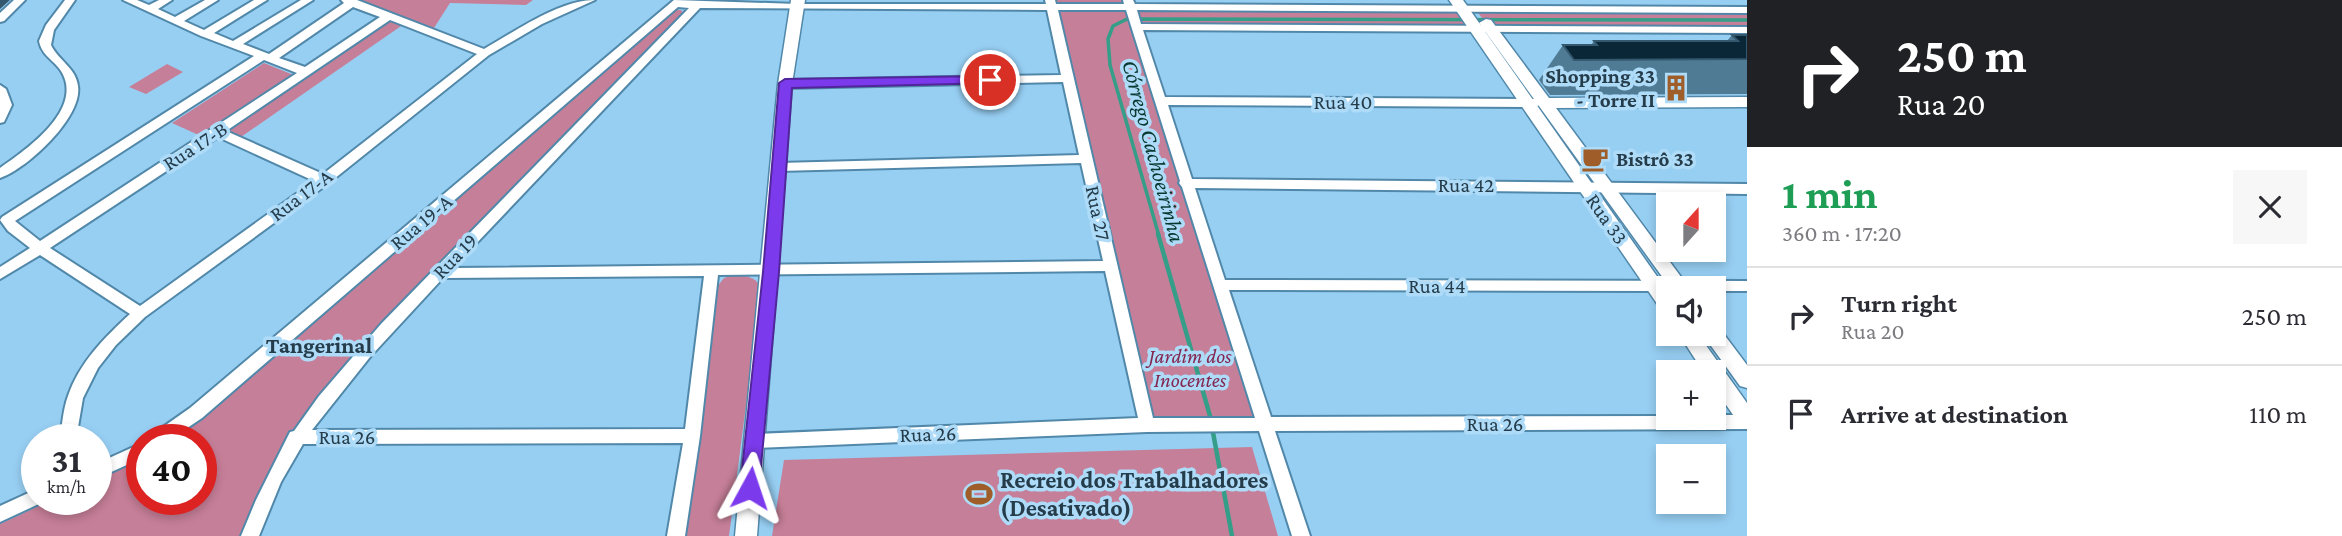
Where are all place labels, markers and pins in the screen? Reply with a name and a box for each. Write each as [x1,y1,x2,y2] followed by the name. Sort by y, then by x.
[960,50,1020,110] pin
[1545,64,1655,112] place label: Shopping 33 - Torre II
[1661,73,1691,103] building icon: Shopping 33 - Torre II
[1580,144,1610,174] cafe icon: Bistrô 33
[1616,147,1694,171] place label: Bistrô 33
[1000,466,1269,522] place label: Recreio dos Trabalhadores (Desativado)
[964,479,994,509] sports icon: Recreio dos Trabalhadores (Desativado)

